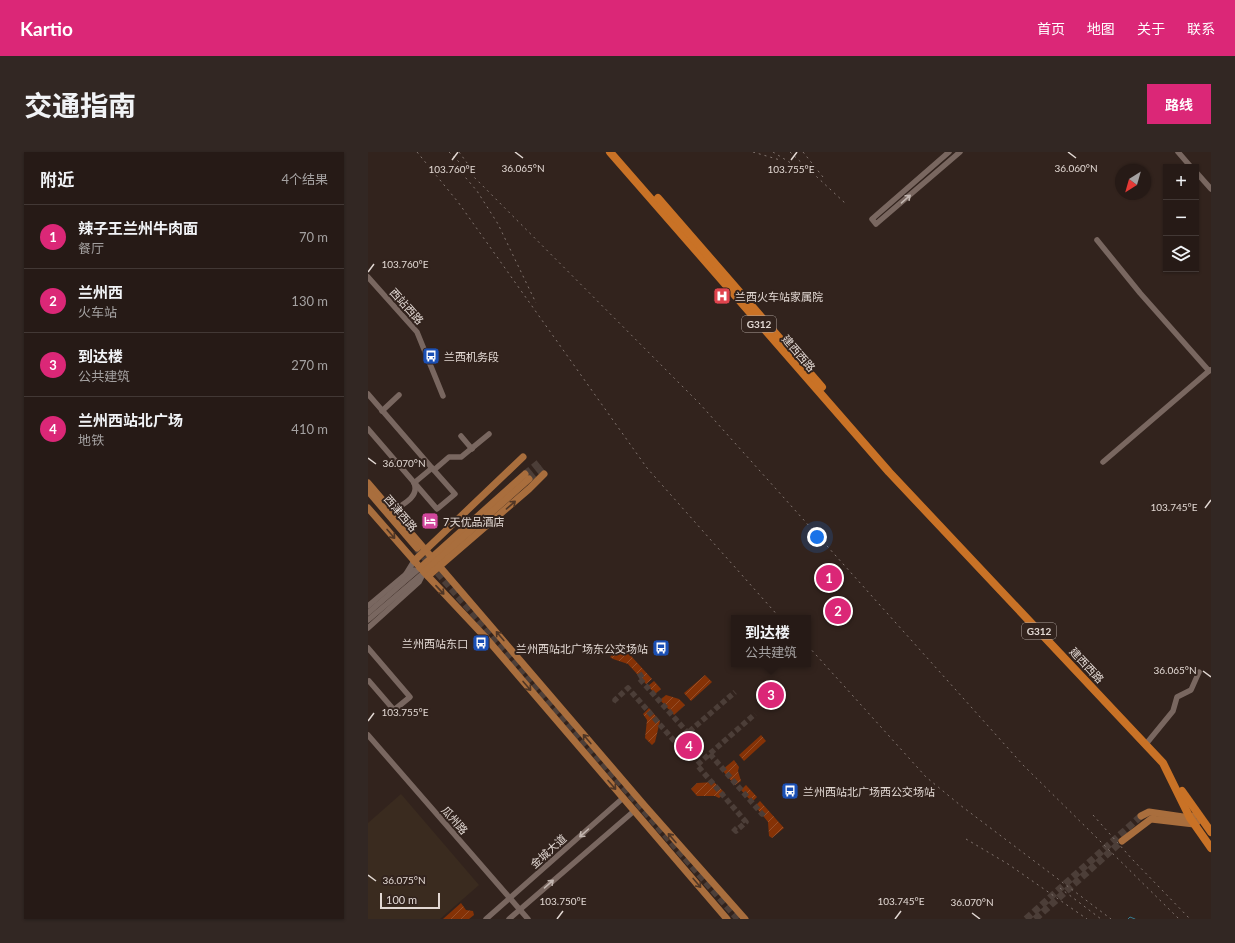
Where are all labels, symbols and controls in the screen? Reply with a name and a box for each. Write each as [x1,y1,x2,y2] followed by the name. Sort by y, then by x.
[20,17,73,40] text: Kartio
[1037,20,1065,37] text: 首页
[1087,20,1115,37] text: 地图
[1137,20,1165,37] text: 关于
[1187,20,1215,37] text: 联系
[1147,84,1211,124] button: 路线
[24,88,136,122] text: 交通指南
[501,162,545,174] text: 36.065°N
[1054,162,1098,174] text: 36.060°N
[428,163,476,175] text: 103.760°E
[767,163,815,175] text: 103.755°E
[1115,164,1151,200] north arrow
[1163,164,1199,272] map controls
[1163,164,1199,200] button: +
[40,169,74,190] text: 附近
[281,171,328,187] text: 4个结果
[901,194,911,203] one-way arrow
[1163,200,1199,236] button: −
[78,219,198,237] text: 辣子王兰州牛肉面
[49,229,57,245] text: 1
[299,229,328,245] text: 70 m
[1163,236,1199,272] button: layers
[78,240,104,256] text: 餐厅
[381,258,429,270] text: 103.760°E
[78,283,123,301] text: 兰州西
[387,285,427,327] street label: 西站西路
[712,286,732,306] hospital icon: 兰西火车站家属院
[735,290,823,303] place label: 兰西火车站家属院
[49,293,57,309] text: 2
[291,293,328,309] text: 130 m
[78,304,117,320] text: 火车站
[742,316,776,332] road number: G312
[780,332,818,374] street label: 建西西路
[421,346,441,366] bus stop icon: 兰西机务段
[78,347,123,365] text: 到达楼
[444,350,499,363] place label: 兰西机务段
[49,357,57,373] text: 3
[291,357,328,373] text: 270 m
[78,368,130,384] text: 公共建筑
[78,411,183,429] text: 兰州西站北广场
[49,421,57,437] text: 4
[291,421,328,437] text: 410 m
[78,432,104,448] text: 地铁
[382,457,426,469] text: 36.070°N
[382,492,420,534] street label: 西津西路
[506,500,516,509] one-way arrow
[1150,501,1198,513] text: 103.745°E
[420,511,440,531] hotel icon: 7天优品酒店
[443,515,504,528] place label: 7天优品酒店
[807,527,827,547] your location
[386,529,395,539] one-way arrow
[816,563,842,593] pin: 1
[435,584,444,594] one-way arrow
[825,596,851,626] pin: 2
[731,615,811,667] popup
[745,623,790,641] text: 到达楼
[1022,623,1056,639] road number: G312
[496,631,505,641] one-way arrow
[471,633,491,653] bus stop icon: 兰州西站东口
[402,637,468,650] place label: 兰州西站东口
[651,638,671,658] bus stop icon: 兰州西站北广场东公交场站
[516,642,648,655] place label: 兰州西站北广场东公交场站
[745,644,797,660] text: 公共建筑
[1067,644,1107,686] street label: 建西西路
[1153,664,1197,676] text: 36.065°N
[758,680,784,710] pin: 3
[523,681,532,691] one-way arrow
[381,706,429,718] text: 103.755°E
[676,731,702,761] pin: 4
[583,734,592,744] one-way arrow
[607,779,616,789] one-way arrow
[780,781,800,801] bus stop icon: 兰州西站北广场西公交场站
[803,785,935,798] place label: 兰州西站北广场西公交场站
[439,803,471,837] street label: 瓜州路
[579,829,589,838] one-way arrow
[527,831,569,871] street label: 金城大道
[668,832,677,843] one-way arrow
[382,874,426,886] text: 36.075°N
[692,878,701,889] one-way arrow
[544,880,555,889] one-way arrow
[380,891,440,910] scale bar
[386,893,417,906] text: 100 m
[539,895,587,907] text: 103.750°E
[877,895,925,907] text: 103.745°E
[950,896,994,908] text: 36.070°N

